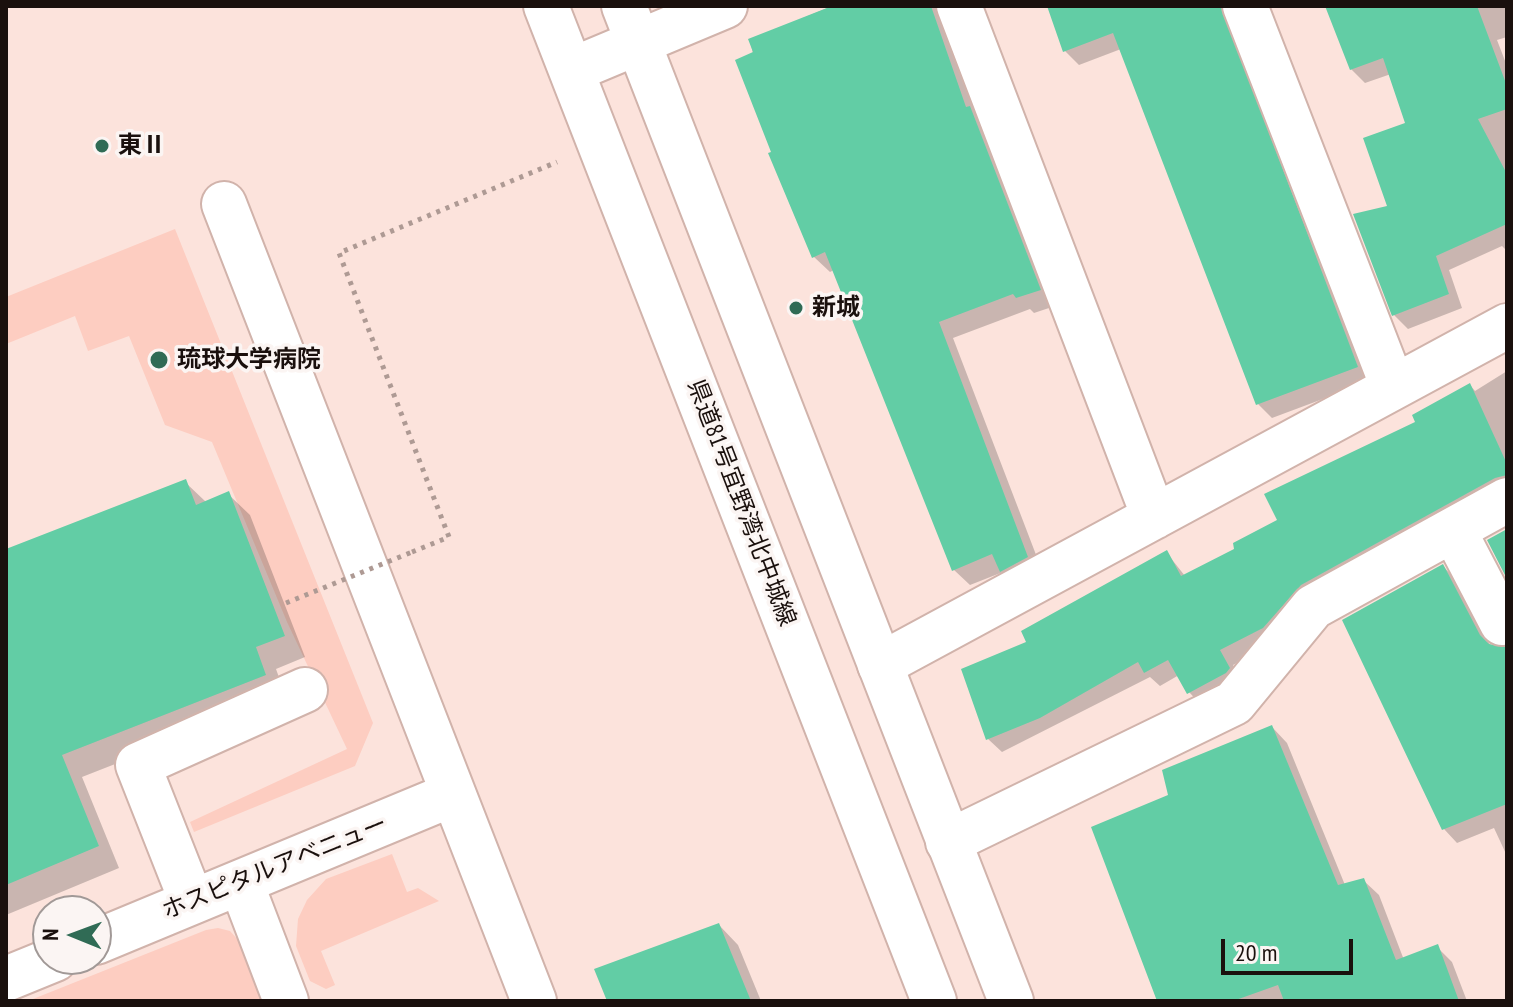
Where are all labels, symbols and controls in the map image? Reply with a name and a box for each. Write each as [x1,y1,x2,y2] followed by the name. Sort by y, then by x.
[118,132,166,160] place label: 東Ⅱ
[93,137,111,155] marker: 東Ⅱ
[812,294,860,322] place label: 新城
[787,299,805,317] marker: 新城
[177,346,321,374] place label: 琉球大学病院
[148,349,170,371] marker: 琉球大学病院
[681,376,801,630] street label: 県道81号宜野湾北中城線
[158,810,392,926] street label: ホスピタルアベニュー
[32,895,112,975] north arrow
[1225,923,1357,973] scale bar
[36,928,64,941] text: N
[1235,937,1277,968] text: 20 m

